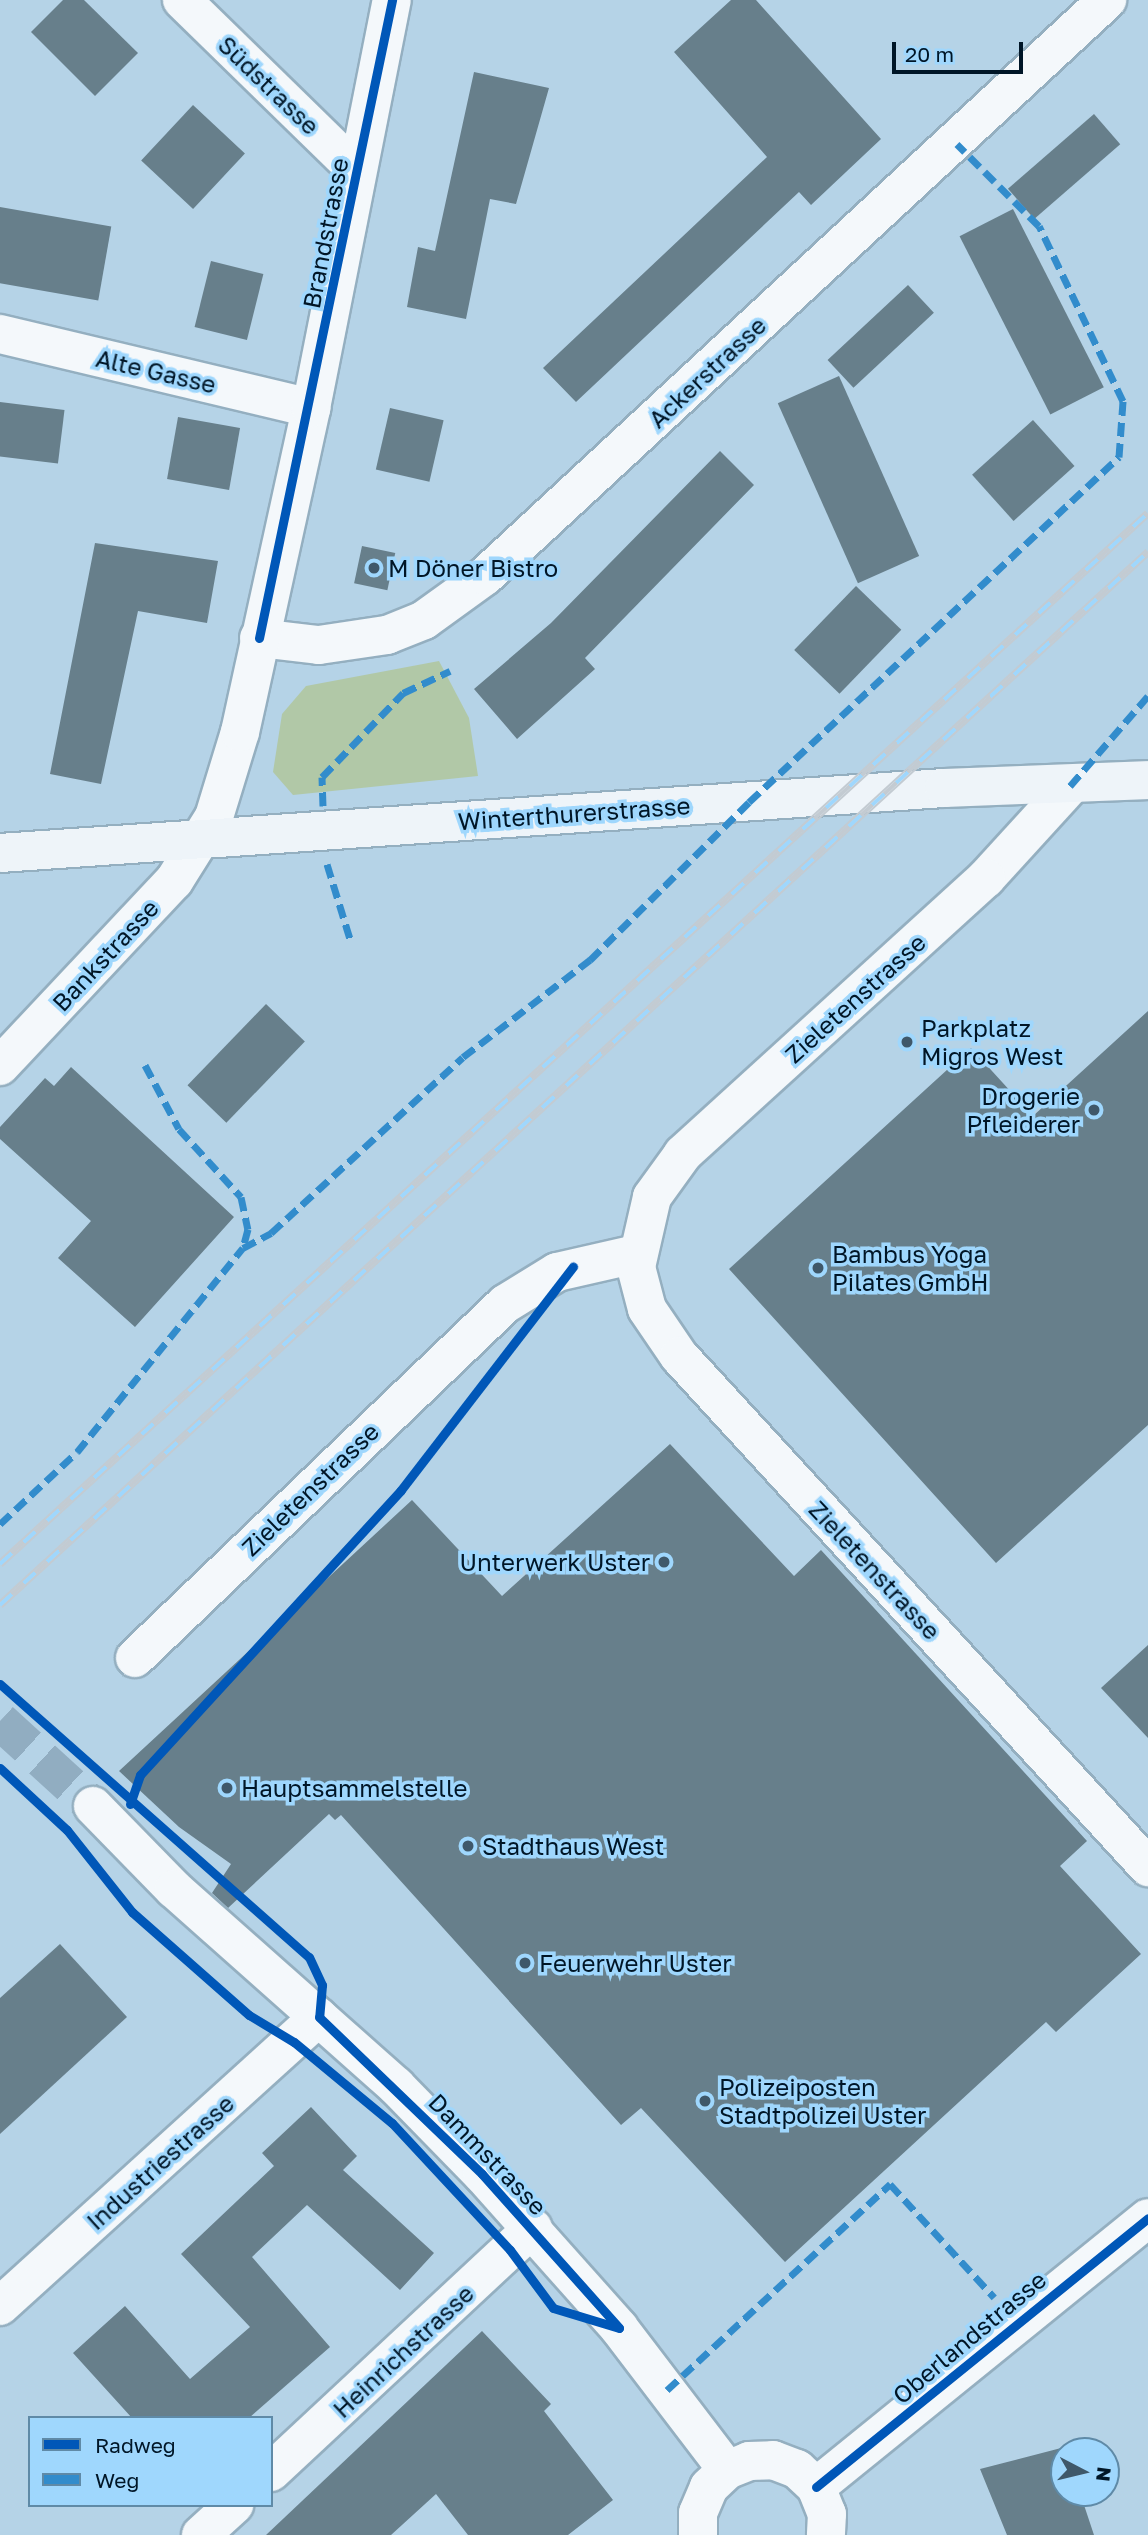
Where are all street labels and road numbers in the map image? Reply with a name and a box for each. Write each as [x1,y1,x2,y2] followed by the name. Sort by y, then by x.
[213,30,325,140] street label: Südstrasse
[296,155,354,311] street label: Brandstrasse
[642,310,772,434] street label: Ackerstrasse
[93,343,219,399] street label: Alte Gasse
[457,791,691,835] street label: Winterthurerstrasse
[46,893,164,1017] street label: Bankstrasse
[779,927,931,1069] street label: Zieletenstrasse
[236,1417,384,1561] street label: Zieletenstrasse
[804,1495,946,1645] street label: Zieletenstrasse
[423,2087,553,2221] street label: Dammstrasse
[81,2088,239,2236] street label: Industriestrasse
[887,2265,1051,2409] street label: Oberlandstrasse
[327,2279,479,2423] street label: Heinrichstrasse

